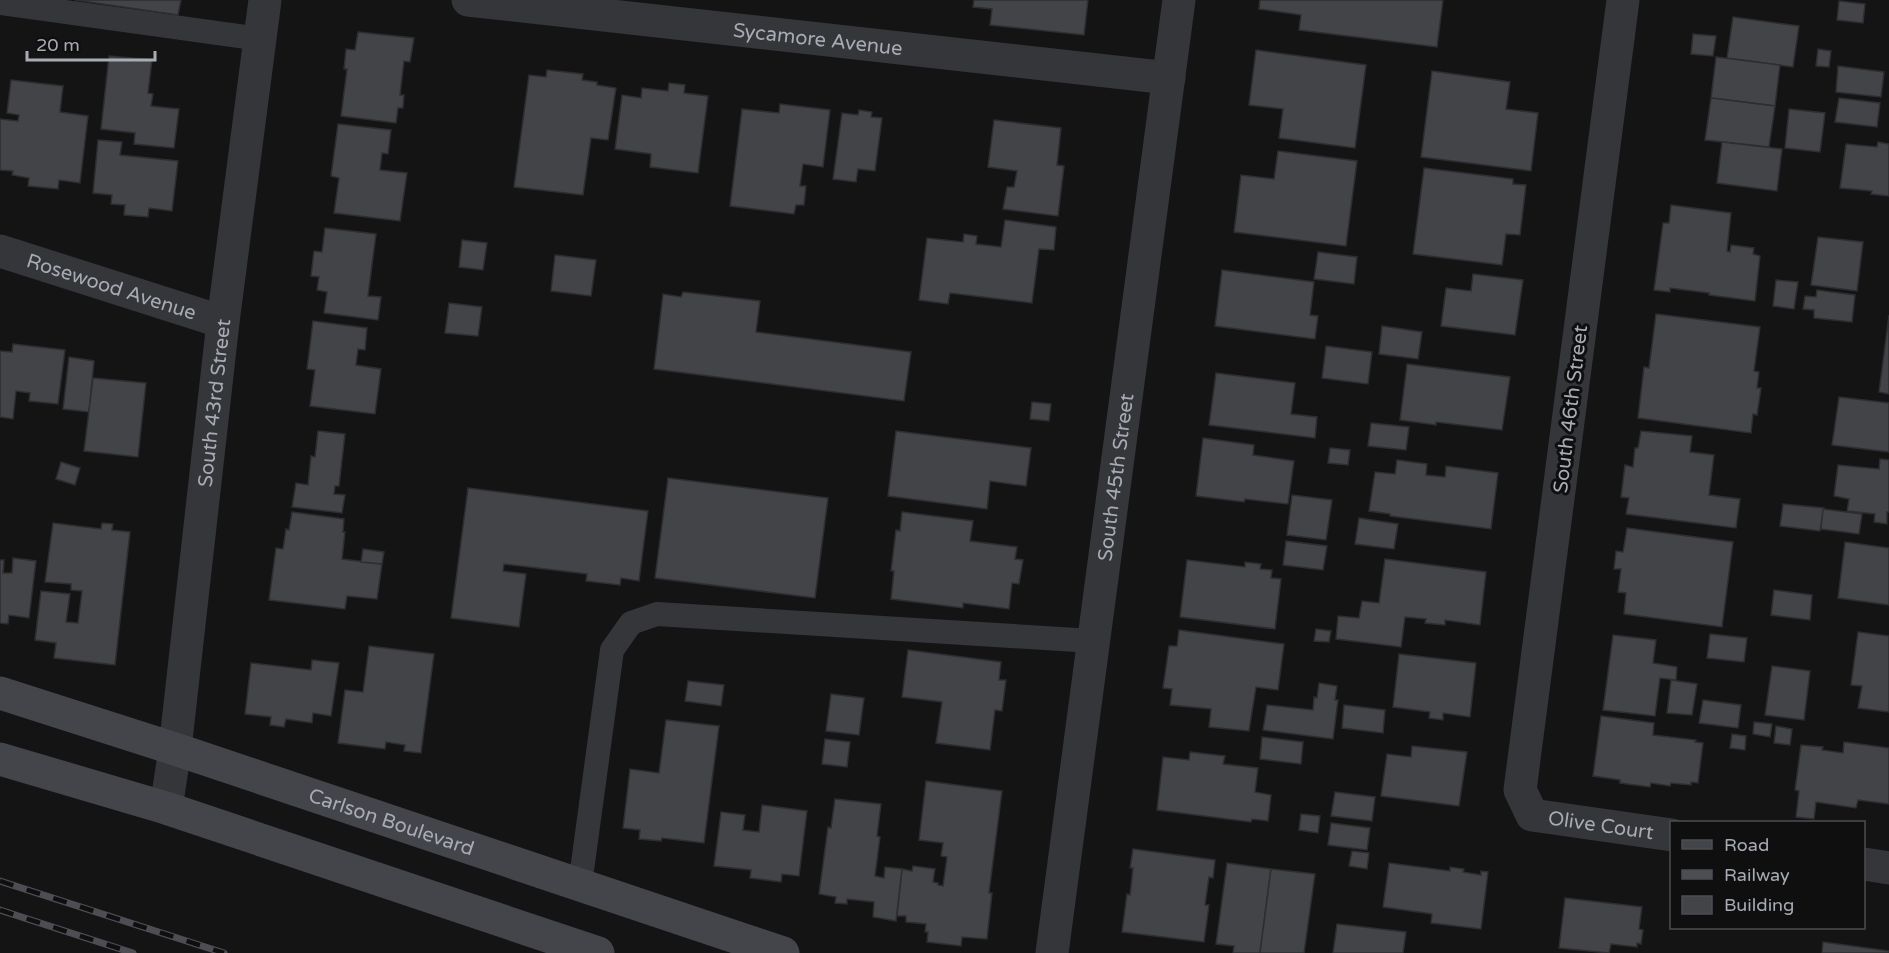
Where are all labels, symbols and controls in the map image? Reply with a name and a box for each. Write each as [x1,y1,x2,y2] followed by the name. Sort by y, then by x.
[732,19,904,61] street label: Sycamore Avenue
[27,24,154,62] scale bar
[36,34,80,56] text: 20 m
[23,249,199,326] street label: Rosewood Avenue
[194,317,236,488] street label: South 43rd Street
[1549,323,1593,494] street label: South 46th Street
[1093,392,1140,563] street label: South 45th Street
[305,784,477,861] street label: Carlson Boulevard
[1546,806,1655,845] street label: Olive Court
[1670,821,1865,929] legend
[1724,834,1769,856] text: Road
[1724,864,1790,886] text: Railway
[1724,894,1794,916] text: Building

